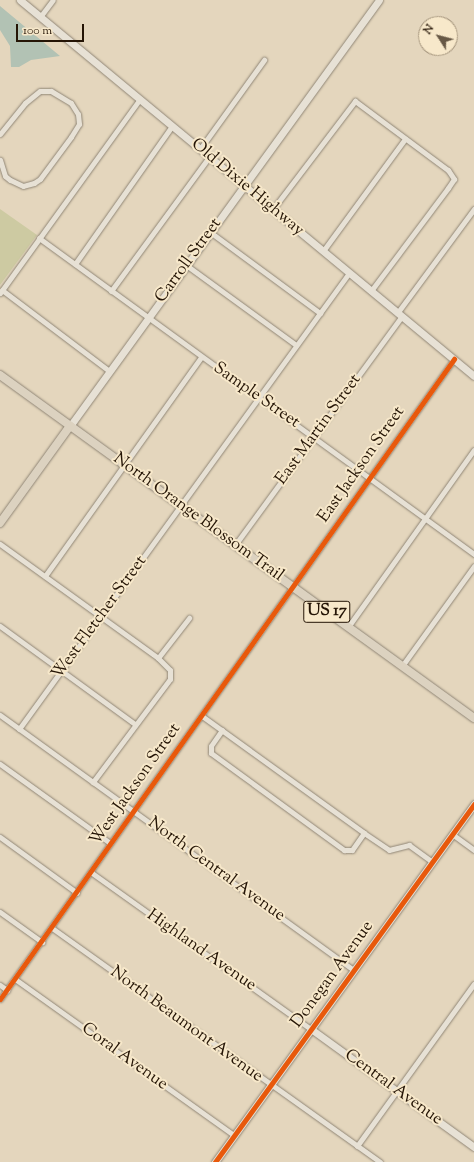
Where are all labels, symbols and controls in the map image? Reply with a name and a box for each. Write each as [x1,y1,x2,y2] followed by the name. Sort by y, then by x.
[18,16,86,42] scale bar
[418,16,458,56] north arrow
[420,21,438,38] text: N
[23,22,52,40] text: 100 m
[186,135,308,241] street label: Old Dixie Highway
[151,215,227,307] street label: Carroll Street
[209,359,303,433] street label: Sample Street
[272,371,366,489] street label: East Martin Street
[314,403,410,527] street label: East Jackson Street
[109,449,287,587] street label: North Orange Blossom Trail
[48,552,152,684] street label: West Fletcher Street
[303,598,351,626] road number: US 17
[86,720,186,850] street label: West Jackson Street
[143,813,289,927] street label: North Central Avenue
[142,906,260,996] street label: Highland Avenue
[287,918,379,1032] street label: Donegan Avenue
[106,963,266,1087] street label: North Beaumont Avenue
[77,1019,171,1095] street label: Coral Avenue
[340,1046,446,1130] street label: Central Avenue

